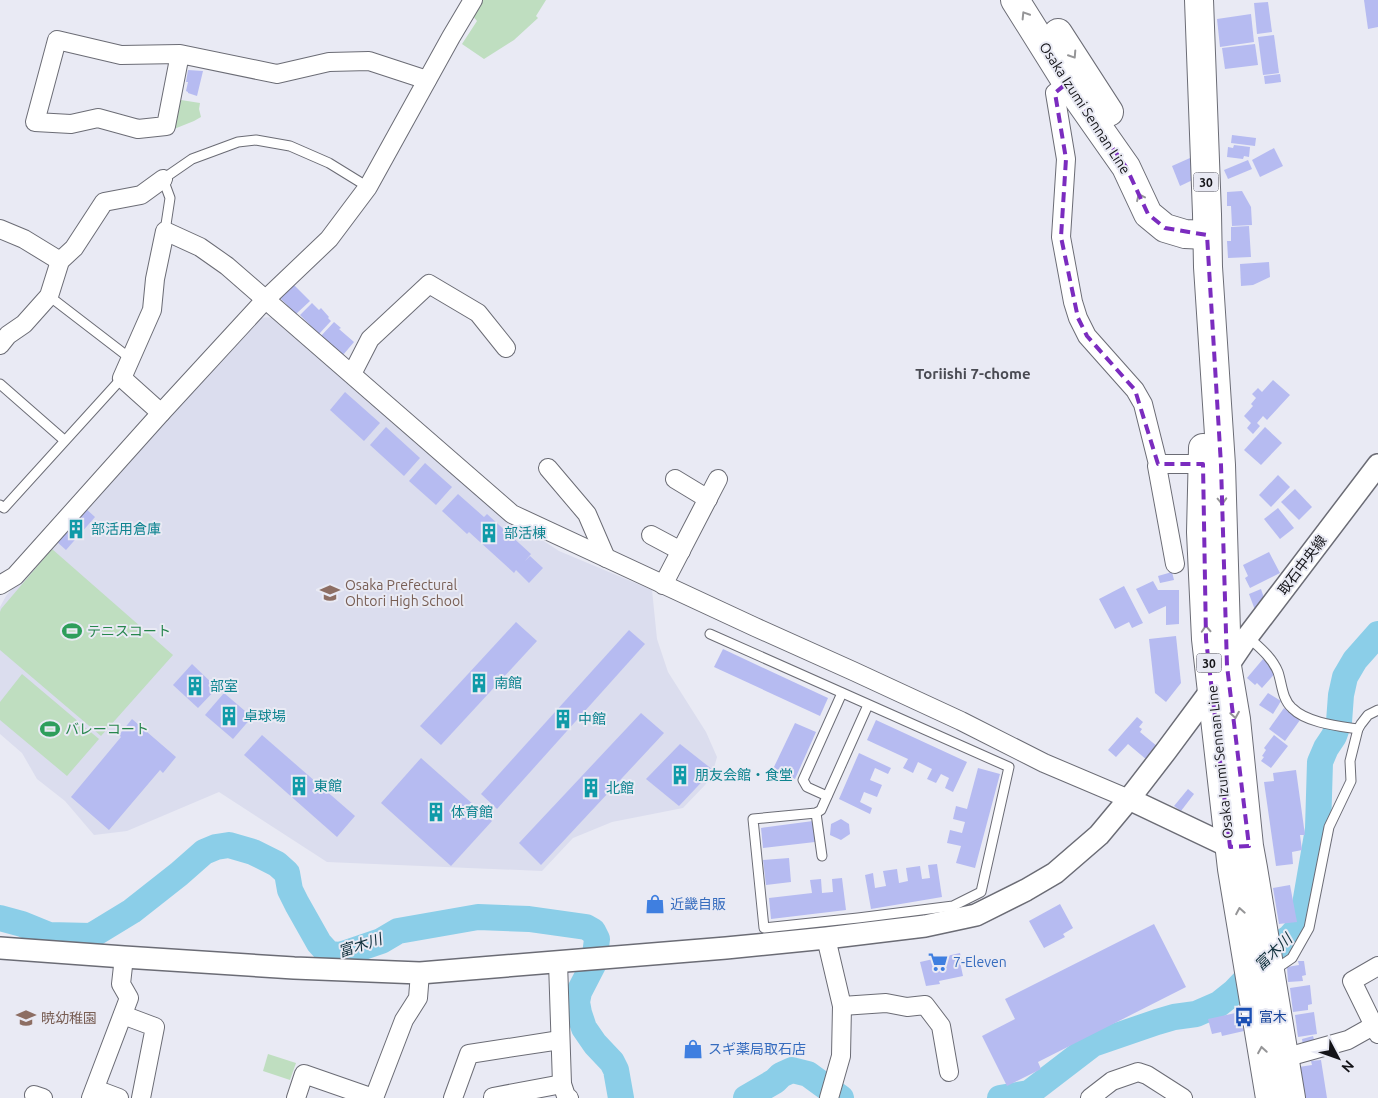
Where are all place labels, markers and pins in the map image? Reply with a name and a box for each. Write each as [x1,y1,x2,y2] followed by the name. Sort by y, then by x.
[65,518,87,540] building icon: 部活用倉庫
[91,521,161,537] place label: 部活用倉庫
[478,522,500,544] building icon: 部活棟
[504,525,546,541] place label: 部活棟
[345,577,464,609] place label: Osaka Prefectural Ohtori High School
[319,582,341,604] school or university icon: Osaka Prefectural Ohtori High School
[61,620,83,642] sports icon: テニスコート
[87,623,171,639] place label: テニスコート
[468,672,490,694] building icon: 南館
[184,675,206,697] building icon: 部室
[494,675,522,691] place label: 南館
[210,678,238,694] place label: 部室
[218,705,240,727] building icon: 卓球場
[244,708,286,724] place label: 卓球場
[552,708,574,730] building icon: 中館
[578,711,606,727] place label: 中館
[39,718,61,740] sports icon: バレーコート
[65,721,149,737] place label: バレーコート
[669,764,691,786] building icon: 朋友会館・食堂
[695,767,793,783] place label: 朋友会館・食堂
[288,775,310,797] building icon: 東館
[580,777,602,799] building icon: 北館
[314,778,342,794] place label: 東館
[606,780,634,796] place label: 北館
[425,801,447,823] building icon: 体育館
[451,804,493,820] place label: 体育館
[644,893,666,915] shop icon: 近畿自販
[670,896,726,912] place label: 近畿自販
[927,951,949,973] supermarket icon: 7-Eleven
[953,954,1007,970] place label: 7-Eleven
[1233,1006,1255,1028] bus stop icon: 富木
[15,1007,37,1029] school or university icon: 暁幼稚園
[1259,1009,1287,1025] place label: 富木
[41,1010,97,1026] place label: 暁幼稚園
[682,1038,704,1060] shop icon: スギ薬局取石店
[708,1041,806,1057] place label: スギ薬局取石店

